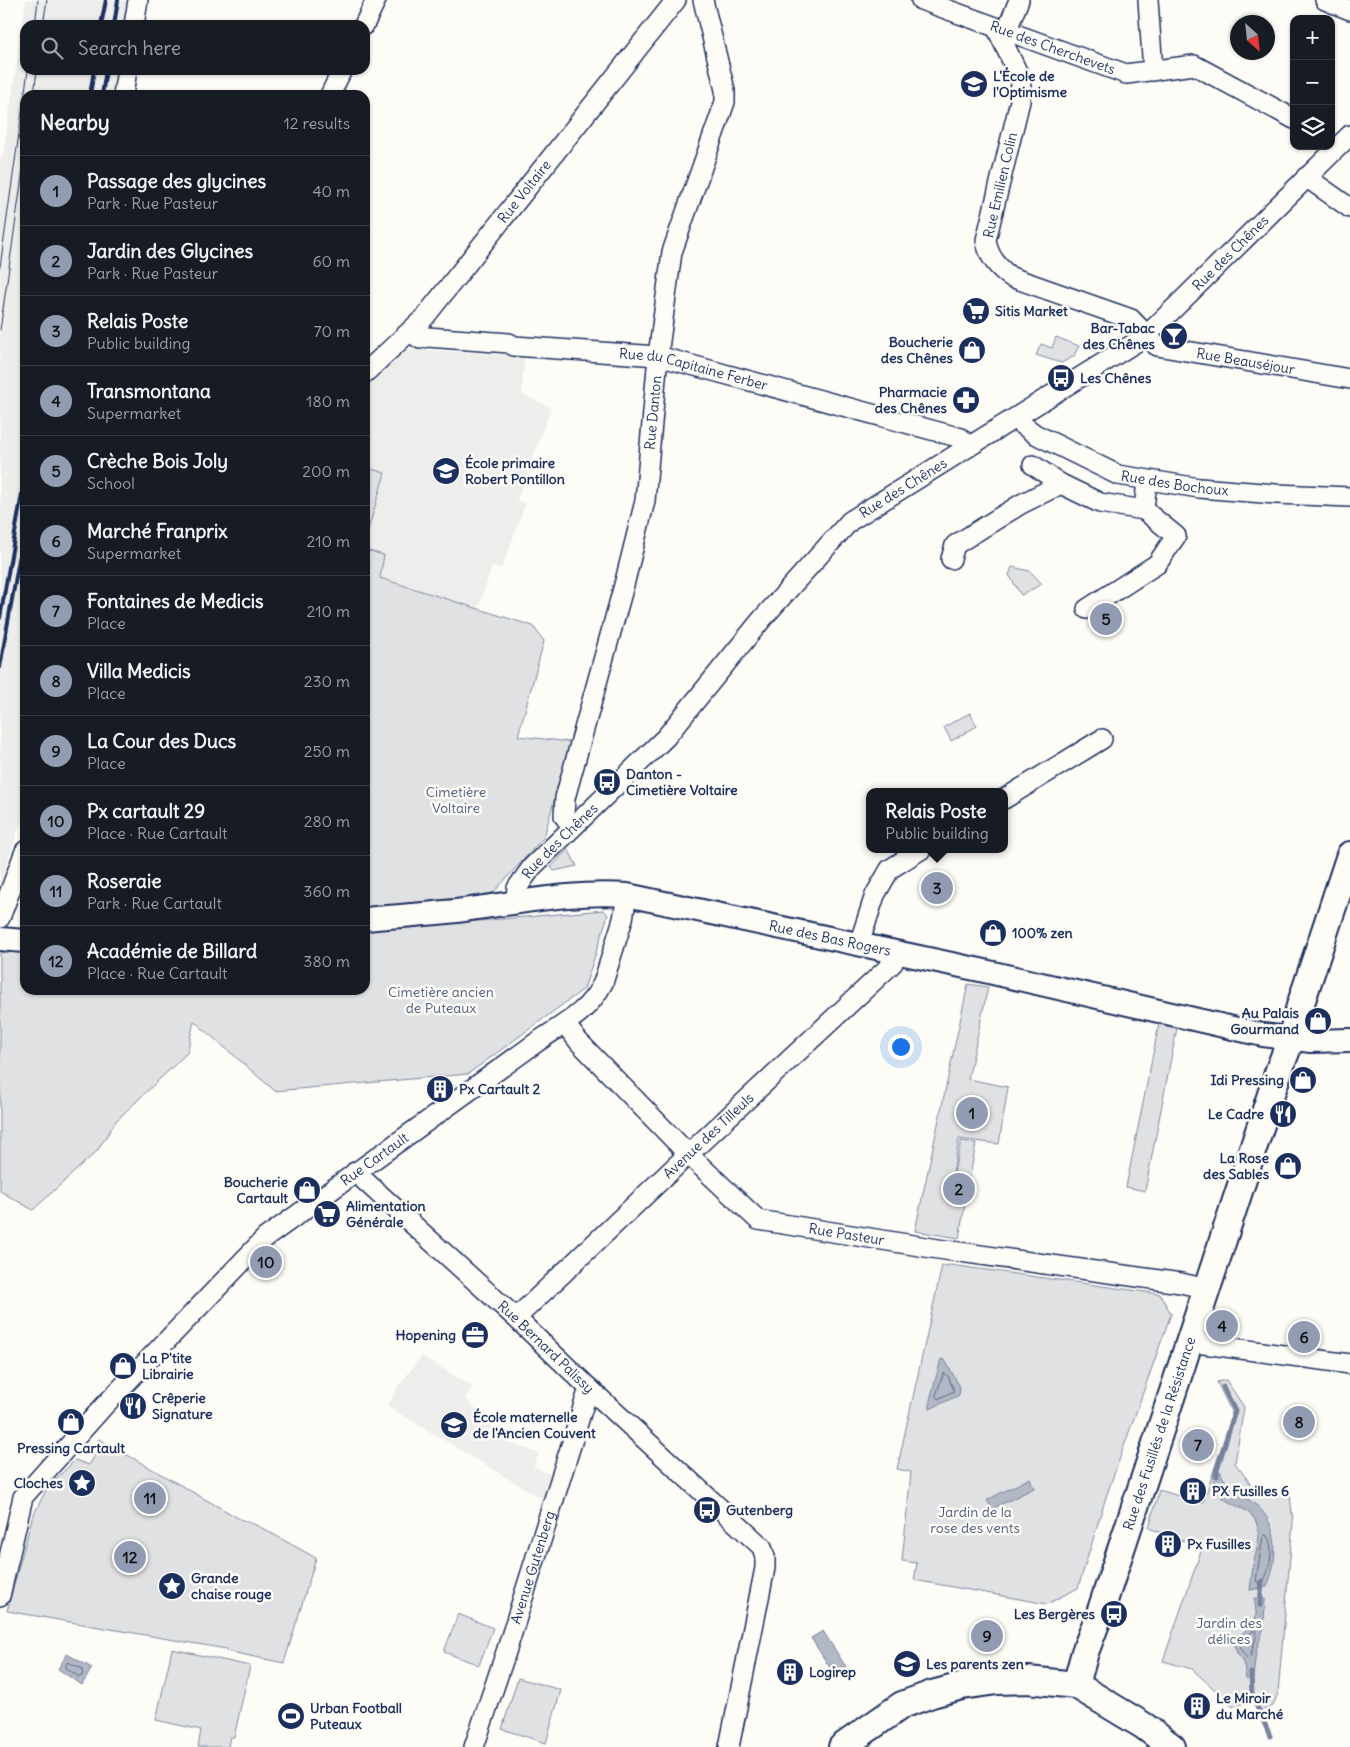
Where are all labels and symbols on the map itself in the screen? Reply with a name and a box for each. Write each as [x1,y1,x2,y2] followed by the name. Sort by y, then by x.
[1230,15,1275,60] north arrow
[988,17,1118,78] street label: Rue des Cherchevets
[993,67,1067,101] place label: L'École de l'Optimisme
[959,69,989,99] school or university icon: L'École de l'Optimisme
[979,130,1021,240] street label: Rue Emilien Colin
[494,156,555,227] street label: Rue Voltaire
[1188,211,1272,294] street label: Rue des Chênes
[961,296,991,326] supermarket icon: Sitis Market
[995,302,1068,320] place label: Sitis Market
[1083,319,1156,353] place label: Bar-Tabac des Chênes
[1159,321,1189,351] bar icon: Bar-Tabac des Chênes
[881,333,954,367] place label: Boucherie des Chênes
[957,335,987,365] shop icon: Boucherie des Chênes
[619,344,770,394] street label: Rue du Capitaine Ferber
[1195,344,1296,378] street label: Rue Beauséjour
[1046,363,1076,393] bus stop icon: Les Chênes
[1080,369,1152,387] place label: Les Chênes
[641,375,665,450] street label: Rue Danton
[875,383,948,417] place label: Pharmacie des Chênes
[951,385,981,415] pharmacy icon: Pharmacie des Chênes
[465,454,565,488] place label: École primaire Robert Pontillon
[856,454,950,522] street label: Rue des Chênes
[431,456,461,486] school or university icon: École primaire Robert Pontillon
[1120,467,1229,499] street label: Rue des Bochoux
[1090,600,1122,638] pin: 5
[626,765,738,799] place label: Danton - Cimetière Voltaire
[592,767,622,797] bus stop icon: Danton - Cimetière Voltaire
[426,783,486,817] park label: Cimetière Voltaire
[518,799,602,882] street label: Rue des Chênes
[921,869,953,907] pin: 3
[767,916,893,960] street label: Rue des Bas Rogers
[978,918,1008,948] shop icon: 100% zen
[1012,924,1073,942] place label: 100% zen
[388,983,494,1017] park label: Cimetière ancien de Puteaux
[1231,1004,1300,1038] place label: Au Palais Gourmand
[1303,1006,1333,1036] shop icon: Au Palais Gourmand
[888,1034,914,1060] your location
[1288,1065,1318,1095] shop icon: Idi Pressing
[1210,1071,1284,1089] place label: Idi Pressing
[425,1074,455,1104] building icon: Px Cartault 2
[459,1080,540,1098] place label: Px Cartault 2
[659,1089,757,1182] street label: Avenue des Tilleuls
[956,1094,988,1132] pin: 1
[1268,1099,1298,1129] restaurant icon: Le Cadre
[1208,1105,1264,1123] place label: Le Cadre
[337,1129,412,1190] street label: Rue Cartault
[1203,1149,1270,1183] place label: La Rose des Sables
[1273,1151,1303,1181] shop icon: La Rose des Sables
[943,1170,975,1208] pin: 2
[224,1173,288,1207] place label: Boucherie Cartault
[292,1175,322,1205] shop icon: Boucherie Cartault
[346,1197,426,1231] place label: Alimentation Générale
[312,1199,342,1229] supermarket icon: Alimentation Générale
[807,1219,886,1249] street label: Rue Pasteur
[250,1243,282,1281] pin: 10
[494,1297,598,1397] street label: Rue Bernard Palissy
[1206,1307,1238,1345] pin: 4
[1288,1318,1320,1356] pin: 6
[460,1320,490,1350] office icon: Hopening
[395,1326,456,1344] place label: Hopening
[1119,1334,1199,1533] street label: Rue des Fusillés de la Résistance
[142,1349,194,1383] place label: La P'tite Librairie
[108,1351,138,1381] shop icon: La P'tite Librairie
[152,1389,213,1423] place label: Crêperie Signature
[118,1391,148,1421] restaurant icon: Crêperie Signature
[1283,1403,1315,1441] pin: 8
[56,1407,86,1437] shop icon: Pressing Cartault
[473,1408,596,1442] place label: École maternelle de l'Ancien Couvent
[439,1410,469,1440] school or university icon: École maternelle de l'Ancien Couvent
[1182,1426,1214,1464] pin: 7
[17,1439,125,1457] place label: Pressing Cartault
[67,1468,97,1498] place icon: Cloches
[14,1474,64,1492] place label: Cloches
[1178,1476,1208,1506] building icon: PX Fusilles 6
[134,1479,166,1517] pin: 11
[1212,1482,1289,1500] place label: PX Fusilles 6
[692,1495,722,1525] bus stop icon: Gutenberg
[726,1501,793,1519] place label: Gutenberg
[930,1503,1020,1537] park label: Jardin de la rose des vents
[506,1509,559,1626] street label: Avenue Gutenberg
[1153,1529,1183,1559] building icon: Px Fusilles
[1187,1535,1252,1553] place label: Px Fusilles
[114,1538,146,1576] pin: 12
[191,1569,272,1603] place label: Grande chaise rouge
[157,1571,187,1601] place icon: Grande chaise rouge
[1099,1599,1129,1629] bus stop icon: Les Bergères
[1014,1605,1096,1623] place label: Les Bergères
[1196,1614,1262,1648] park label: Jardin des délices
[971,1617,1003,1655] pin: 9
[892,1649,922,1679] school or university icon: Les parents zen
[926,1655,1024,1673] place label: Les parents zen
[775,1657,805,1687] building icon: Logirep
[809,1663,856,1681] place label: Logirep
[1216,1689,1284,1723] place label: Le Miroir du Marché
[1182,1691,1212,1721] building icon: Le Miroir du Marché
[310,1699,402,1733] place label: Urban Football Puteaux
[276,1701,306,1731] sports icon: Urban Football Puteaux

